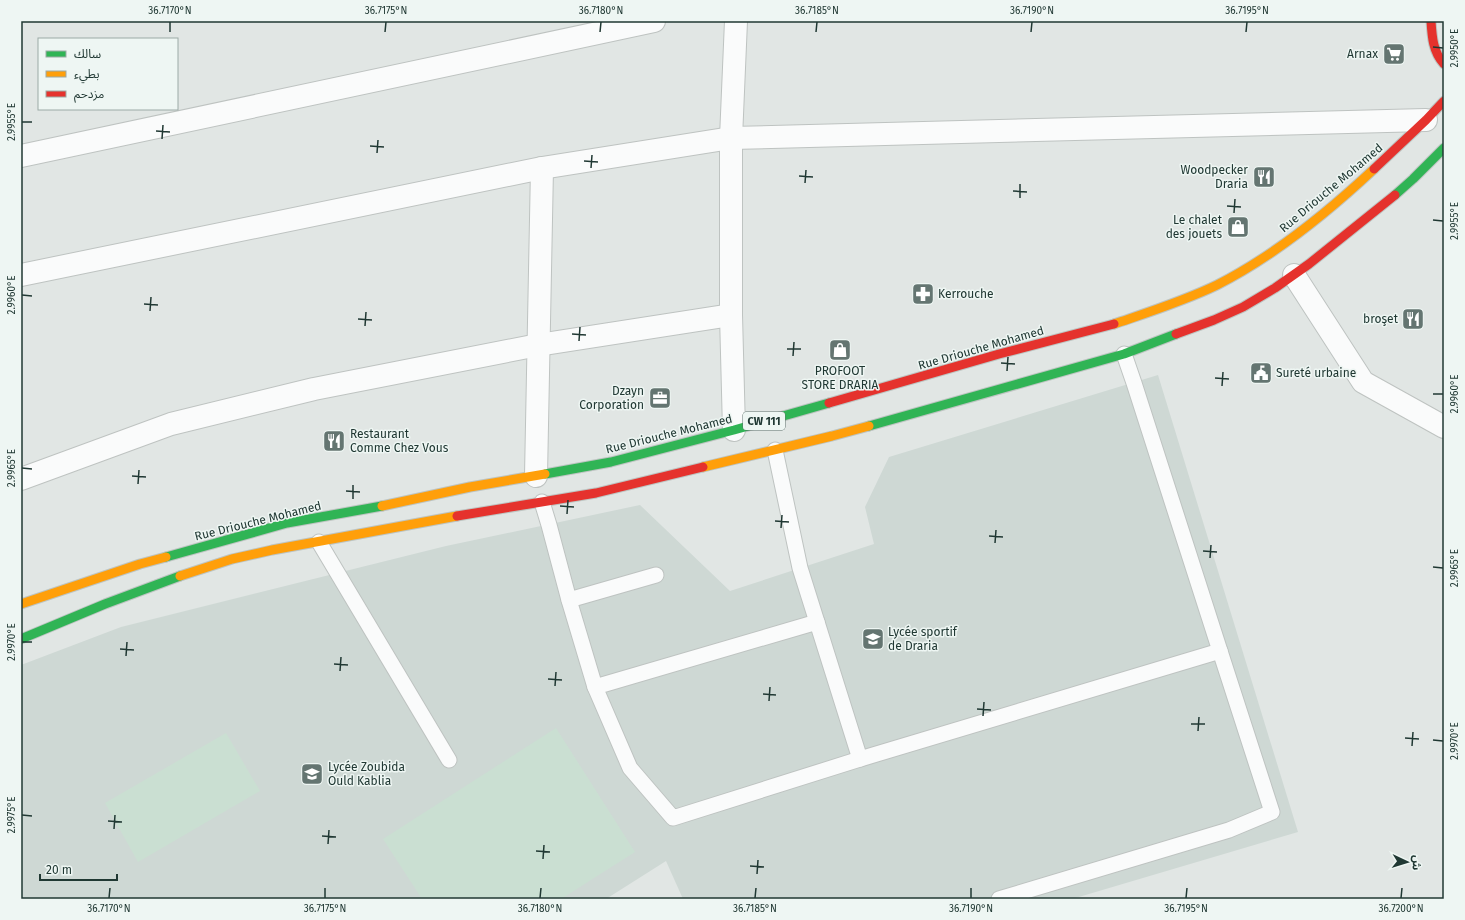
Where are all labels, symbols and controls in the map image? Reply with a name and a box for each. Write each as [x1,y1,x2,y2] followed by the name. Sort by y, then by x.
[148,5,192,17] text: 36.7170°N
[365,5,407,17] text: 36.7175°N
[579,5,623,17] text: 36.7180°N
[795,5,839,17] text: 36.7185°N
[1010,5,1054,17] text: 36.7190°N
[1225,5,1269,17] text: 36.7195°N
[1449,29,1461,67] text: 2.9950°E
[38,38,178,110] legend
[1381,41,1407,67] supermarket icon: Arnax
[74,47,101,61] text: سالك
[1347,47,1378,61] place label: Arnax
[74,67,100,84] text: بطيء
[74,87,104,103] text: مزدحم
[6,103,18,141] text: 2.9955°E
[1277,141,1385,235] street label: Rue Driouche Mohamed
[1180,163,1248,191] place label: Woodpecker Draria
[1251,164,1277,190] restaurant icon: Woodpecker Draria
[1449,202,1461,240] text: 2.9955°E
[1166,213,1223,241] place label: Le chalet des jouets
[1225,214,1251,240] shop icon: Le chalet des jouets
[6,275,18,315] text: 2.9960°E
[910,281,936,307] pharmacy icon: Kerrouche
[938,287,994,301] place label: Kerrouche
[1400,306,1426,332] restaurant icon: broşet
[1363,312,1399,326] place label: broşet
[917,323,1045,373] street label: Rue Driouche Mohamed
[827,337,853,363] shop icon: PROFOOT STORE DRARIA
[1248,360,1274,386] public building icon: Sureté urbaine
[802,364,879,392] place label: PROFOOT STORE DRARIA
[1276,366,1356,380] place label: Sureté urbaine
[1449,374,1461,414] text: 2.9960°E
[579,384,644,412] place label: Dzayn Corporation
[647,385,673,411] office icon: Dzayn Corporation
[604,411,734,457] street label: Rue Driouche Mohamed
[743,412,785,430] road number: CW 111
[350,427,449,455] place label: Restaurant Comme Chez Vous
[321,428,347,454] restaurant icon: Restaurant Comme Chez Vous
[6,449,18,487] text: 2.9965°E
[193,498,323,544] street label: Rue Driouche Mohamed
[1449,549,1461,587] text: 2.9965°E
[6,623,18,661] text: 2.9970°E
[888,625,958,653] place label: Lycée sportif de Draria
[860,626,886,652] school or university icon: Lycée sportif de Draria
[1449,722,1461,760] text: 2.9970°E
[328,760,405,788] place label: Lycée Zoubida Ould Kablia
[299,761,325,787] school or university icon: Lycée Zoubida Ould Kablia
[6,796,18,834] text: 2.9975°E
[1387,842,1427,882] north arrow
[1409,855,1423,871] text: ش
[40,856,117,882] scale bar
[46,863,72,877] text: 20 m
[87,903,131,915] text: 36.7170°N
[304,903,346,915] text: 36.7175°N
[518,903,562,915] text: 36.7180°N
[733,903,777,915] text: 36.7185°N
[949,903,993,915] text: 36.7190°N
[1164,903,1208,915] text: 36.7195°N
[1378,903,1424,915] text: 36.7200°N

